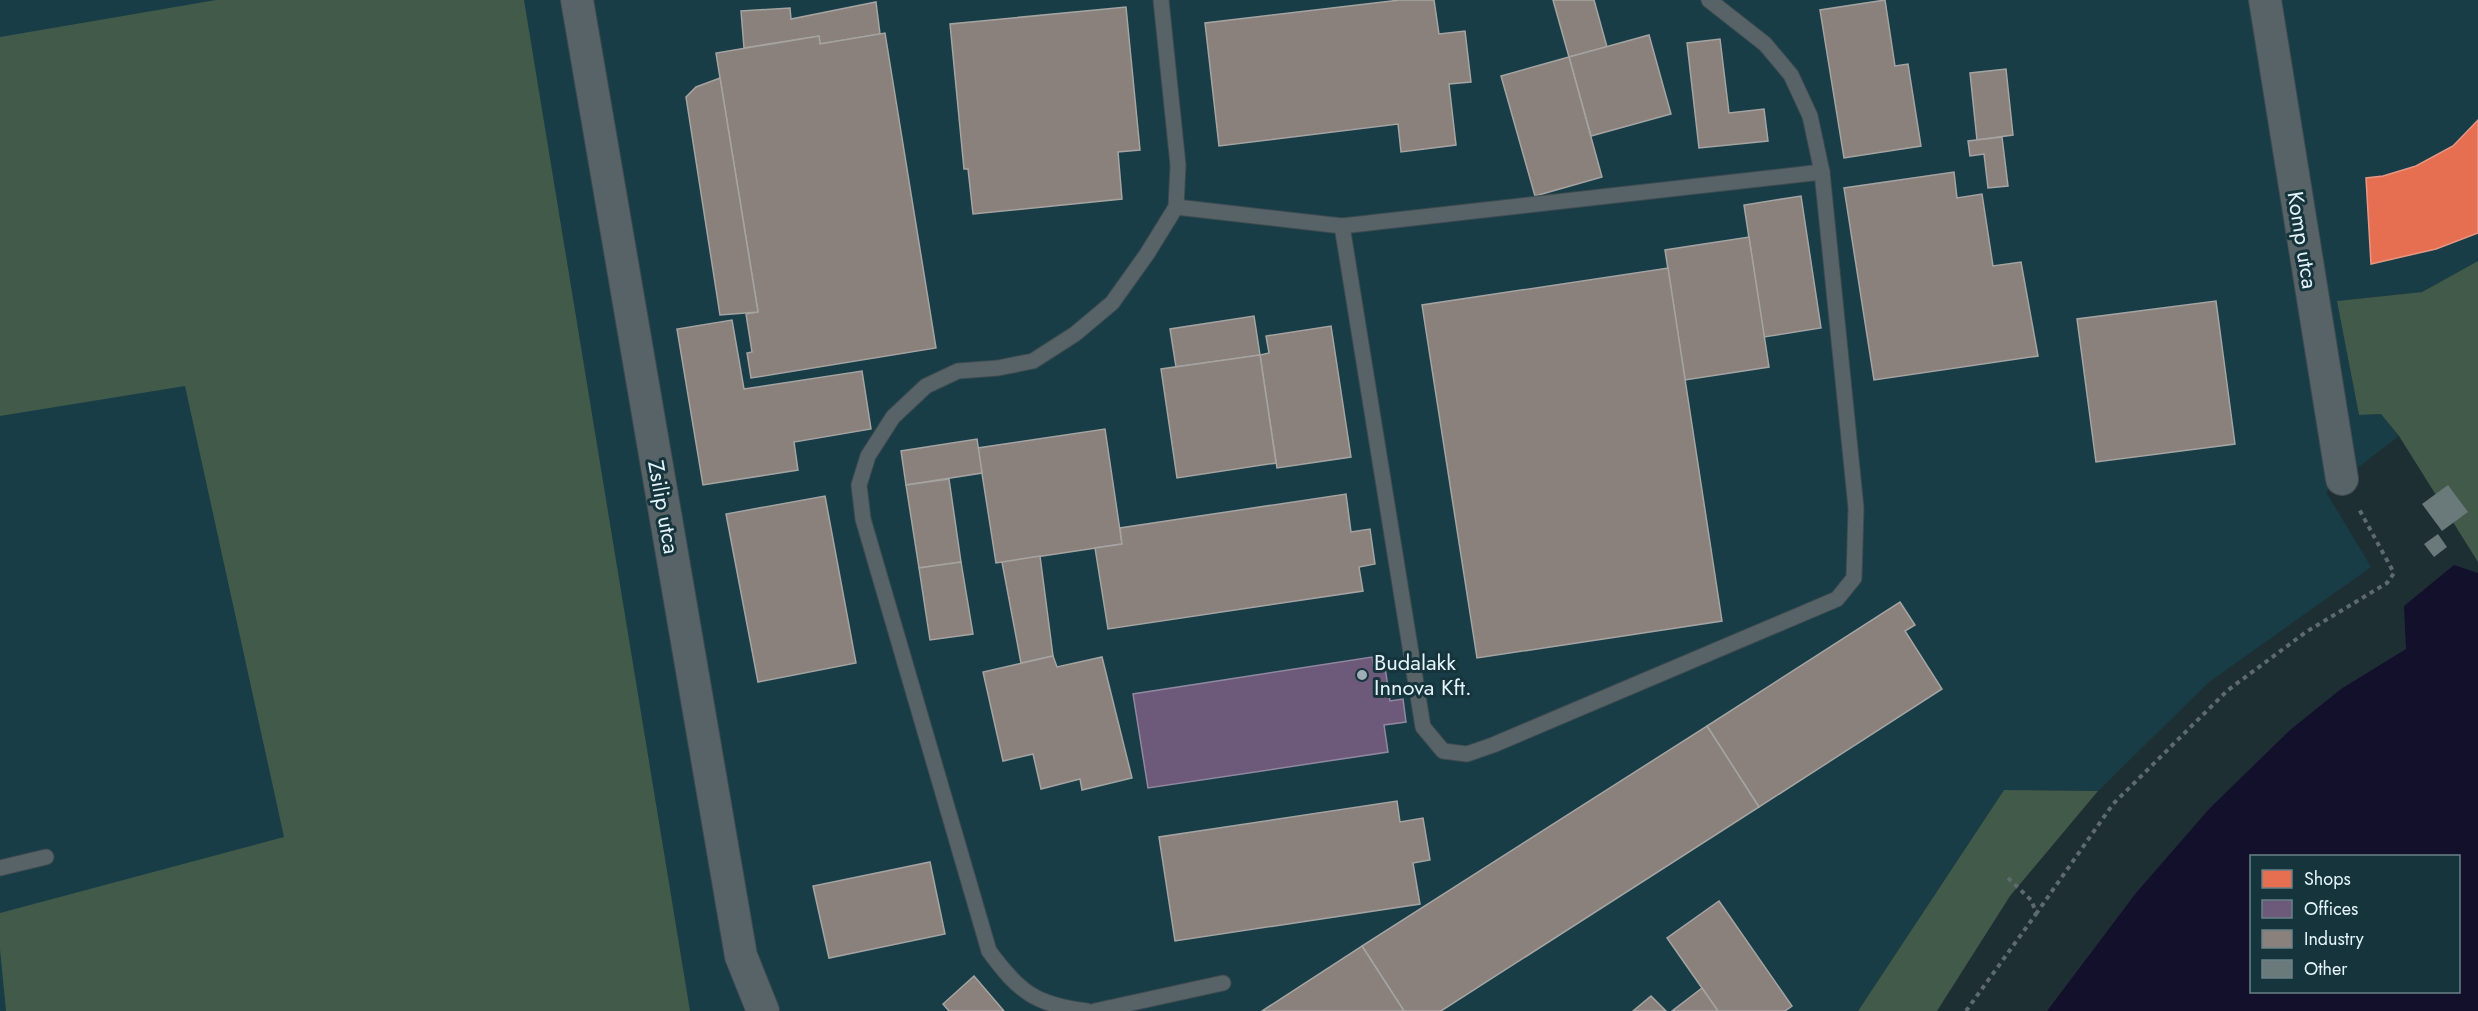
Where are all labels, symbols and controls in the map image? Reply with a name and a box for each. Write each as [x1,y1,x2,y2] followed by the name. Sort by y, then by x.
[2280,189,2326,291] street label: Komp utca
[640,458,688,556] street label: Zsilip utca
[1374,646,1472,703] place label: Budalakk Innova Kft.
[1355,668,1369,682] marker: Budalakk Innova Kft.
[2250,855,2460,993] legend
[2304,866,2351,892] text: Shops
[2304,896,2358,922] text: Offices
[2304,926,2364,952] text: Industry
[2304,956,2348,982] text: Other

